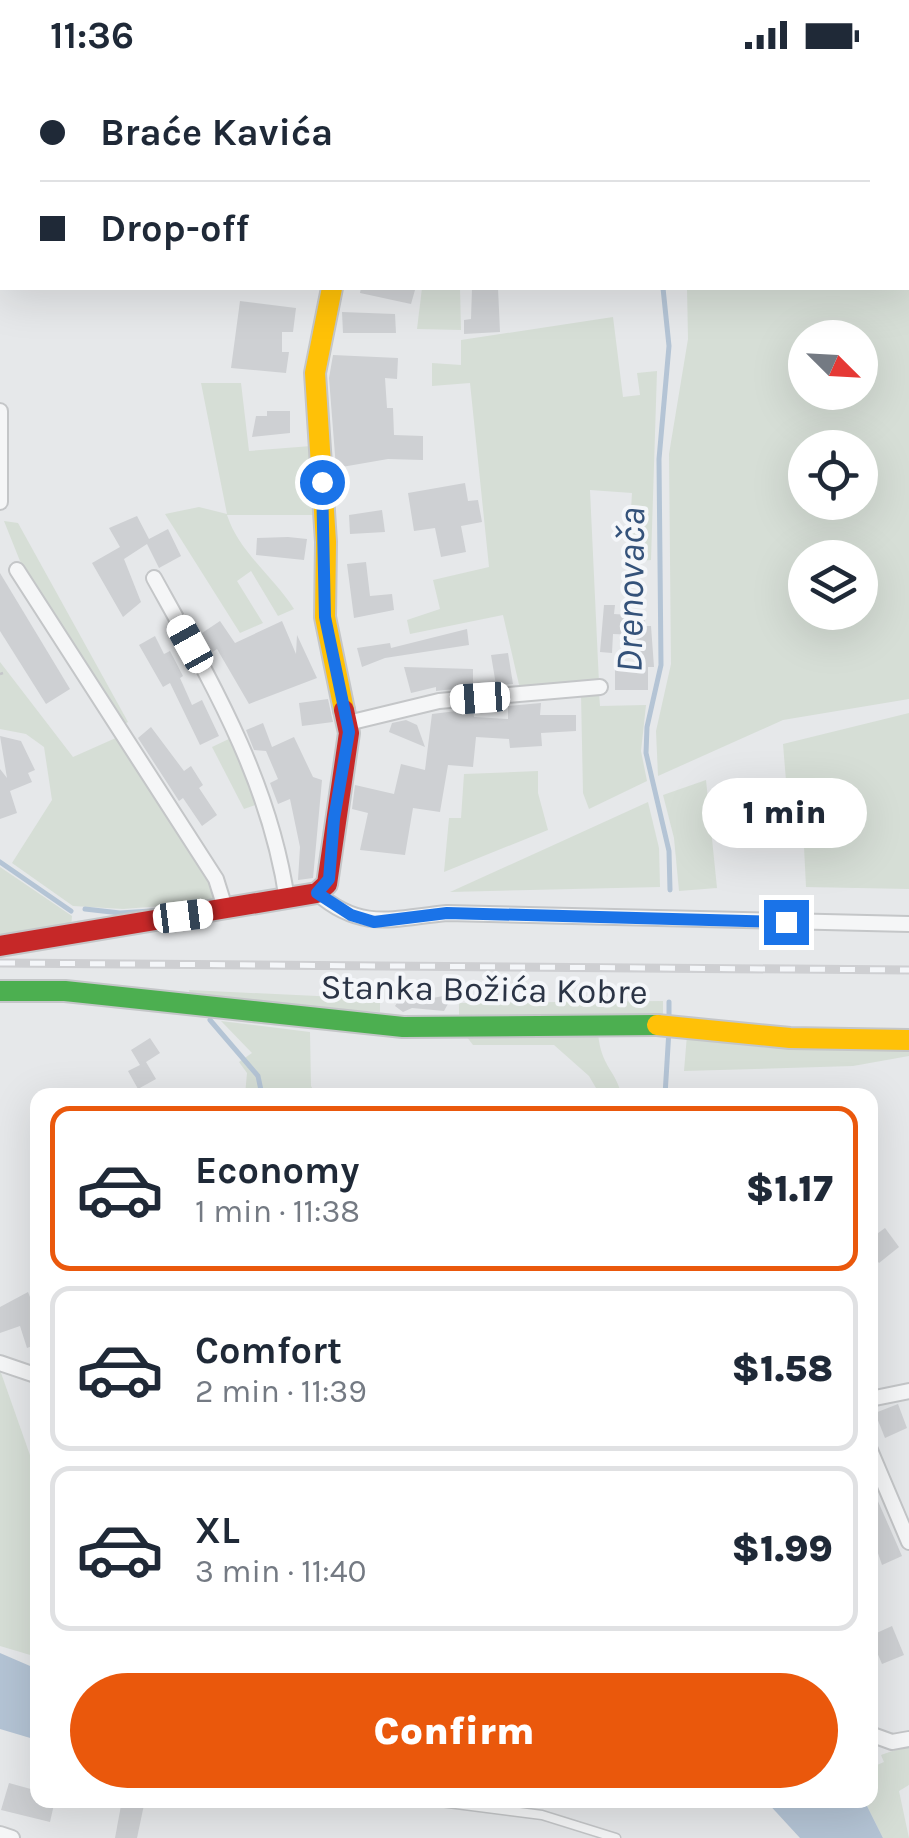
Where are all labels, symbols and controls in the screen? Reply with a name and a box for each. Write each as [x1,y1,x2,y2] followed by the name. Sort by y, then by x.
[50,13,134,58] text: 11:36
[100,110,333,155] text: Braće Kavića
[100,206,249,251] text: Drop-off
[788,320,878,410] north arrow
[788,320,878,630] map controls
[788,430,878,520] button: locate
[300,460,345,505] route start
[607,507,654,673] water label: Drenovača
[788,540,878,630] button: layers
[162,610,218,678] car
[449,681,511,715] car
[704,777,868,847] callout: 1 min
[743,794,826,831] text: 1 min
[151,897,215,935] car
[764,900,809,945] route end
[320,966,648,1013] street label: Stanka Božića Kobre
[75,1144,165,1234] icon: car
[195,1148,359,1193] text: Economy
[746,1166,833,1211] text: $1.17
[195,1193,360,1230] text: 1 min · 11:38
[75,1324,165,1414] icon: car
[195,1328,342,1373] text: Comfort
[732,1346,833,1391] text: $1.58
[195,1373,367,1410] text: 2 min · 11:39
[75,1504,165,1594] icon: car
[195,1508,240,1553] text: XL
[732,1526,833,1571] text: $1.99
[195,1553,367,1590] text: 3 min · 11:40
[70,1673,838,1788] button: Confirm

